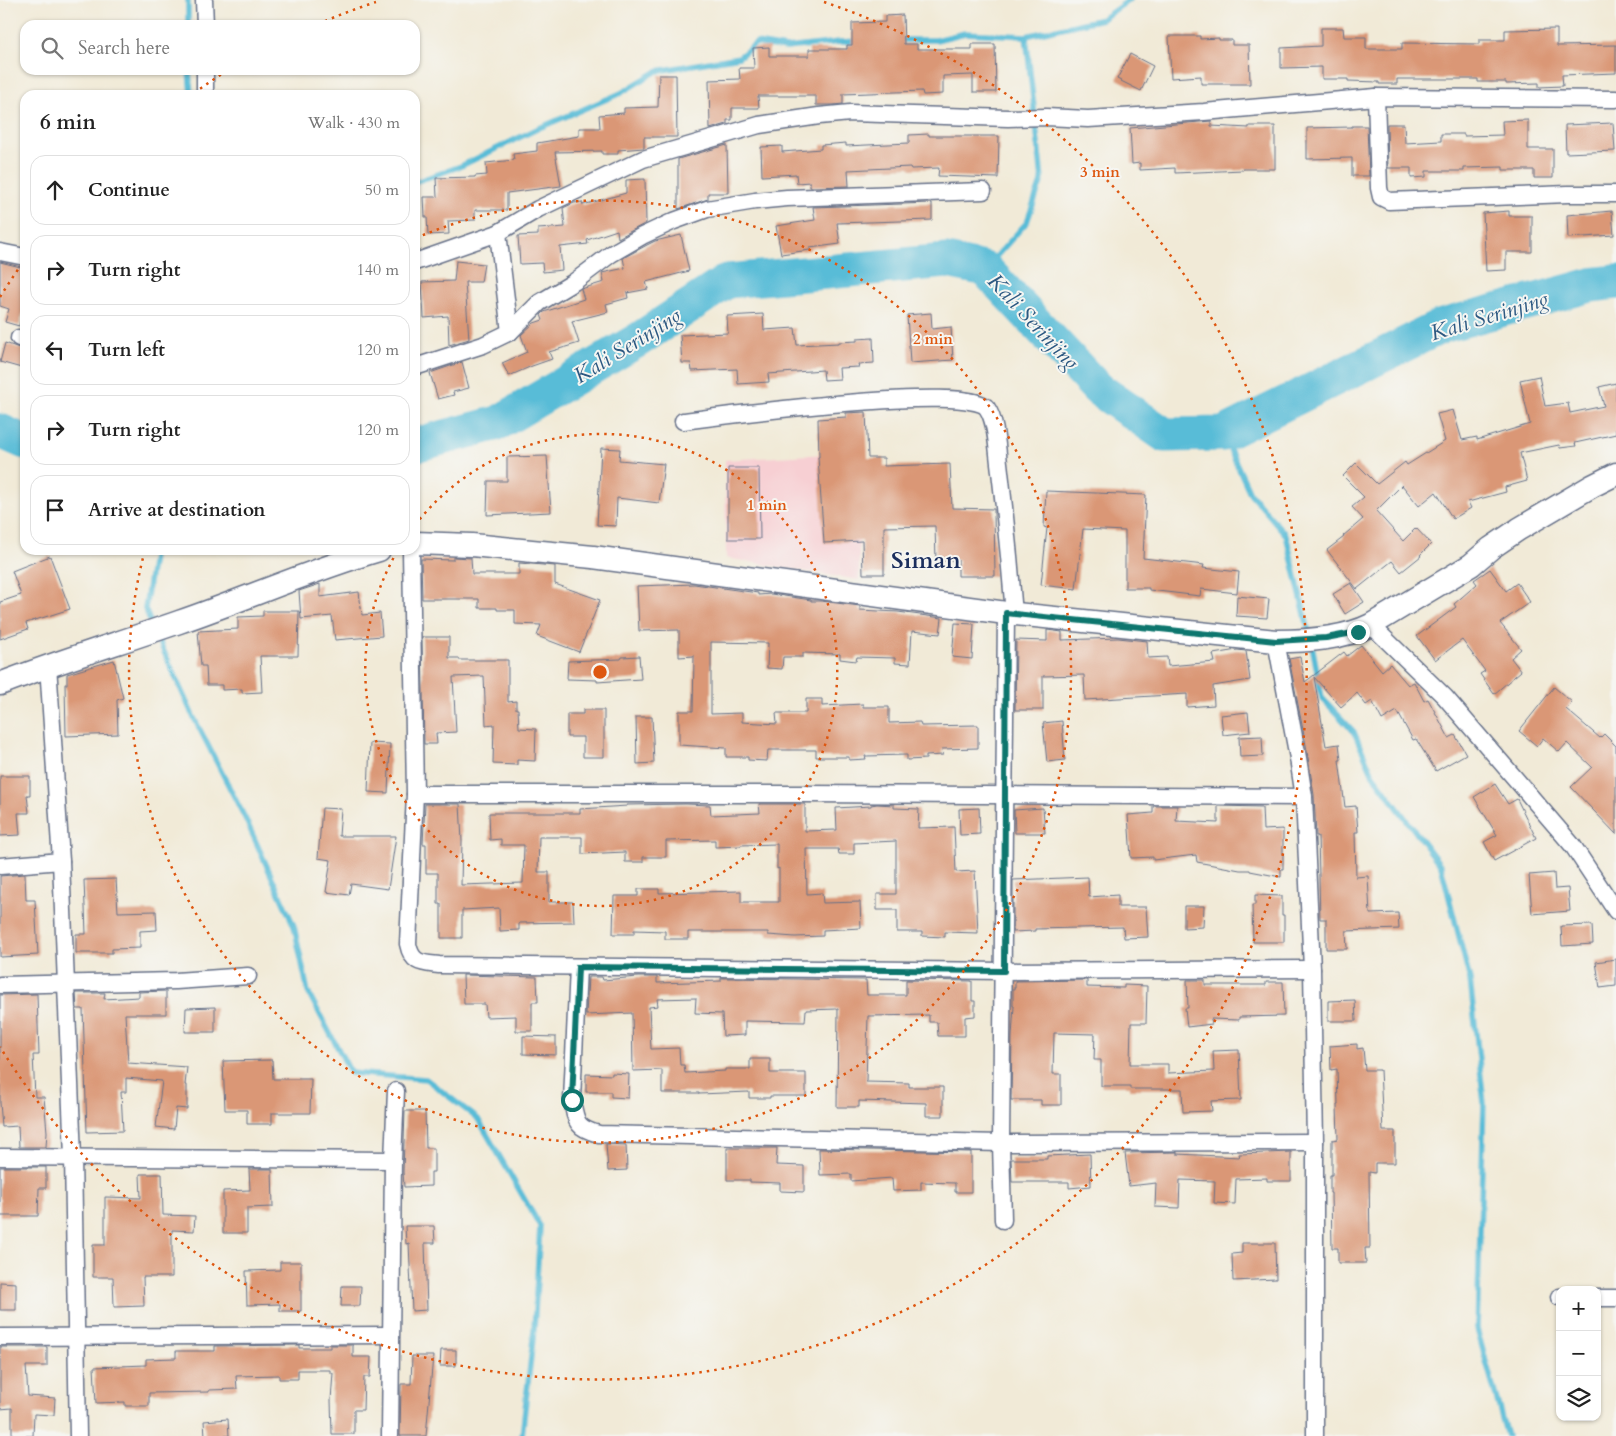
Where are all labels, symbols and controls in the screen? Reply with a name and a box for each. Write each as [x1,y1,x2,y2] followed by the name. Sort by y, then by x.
[20,20,420,75] search box
[38,34,66,62] icon: search
[78,35,170,61] text: Search here
[40,108,96,137] text: 6 min
[308,112,400,134] text: Walk · 430 m
[1080,162,1120,182] text: 3 min
[41,176,69,204] icon: ahead
[88,177,170,203] text: Continue
[365,179,399,201] text: 50 m
[41,256,69,284] icon: right
[88,257,180,283] text: Turn right
[357,259,399,281] text: 140 m
[981,267,1086,377] water label: Kali Serinjing
[1427,284,1552,348] water label: Kali Serinjing
[568,301,687,391] water label: Kali Serinjing
[913,329,953,349] text: 2 min
[41,336,69,364] icon: left
[88,337,165,363] text: Turn left
[357,339,399,361] text: 120 m
[41,416,69,444] icon: right
[88,417,180,443] text: Turn right
[357,419,399,441] text: 120 m
[747,495,787,515] text: 1 min
[41,496,69,524] icon: arrive
[88,497,265,523] text: Arrive at destination
[891,544,961,577] district label: Siman
[1347,621,1370,644] route end
[591,663,609,681] centre of rings
[561,1089,584,1112] route start
[1556,1286,1601,1421] map controls
[1556,1286,1601,1331] button: +
[1556,1331,1601,1376] button: −
[1556,1376,1601,1421] button: layers

